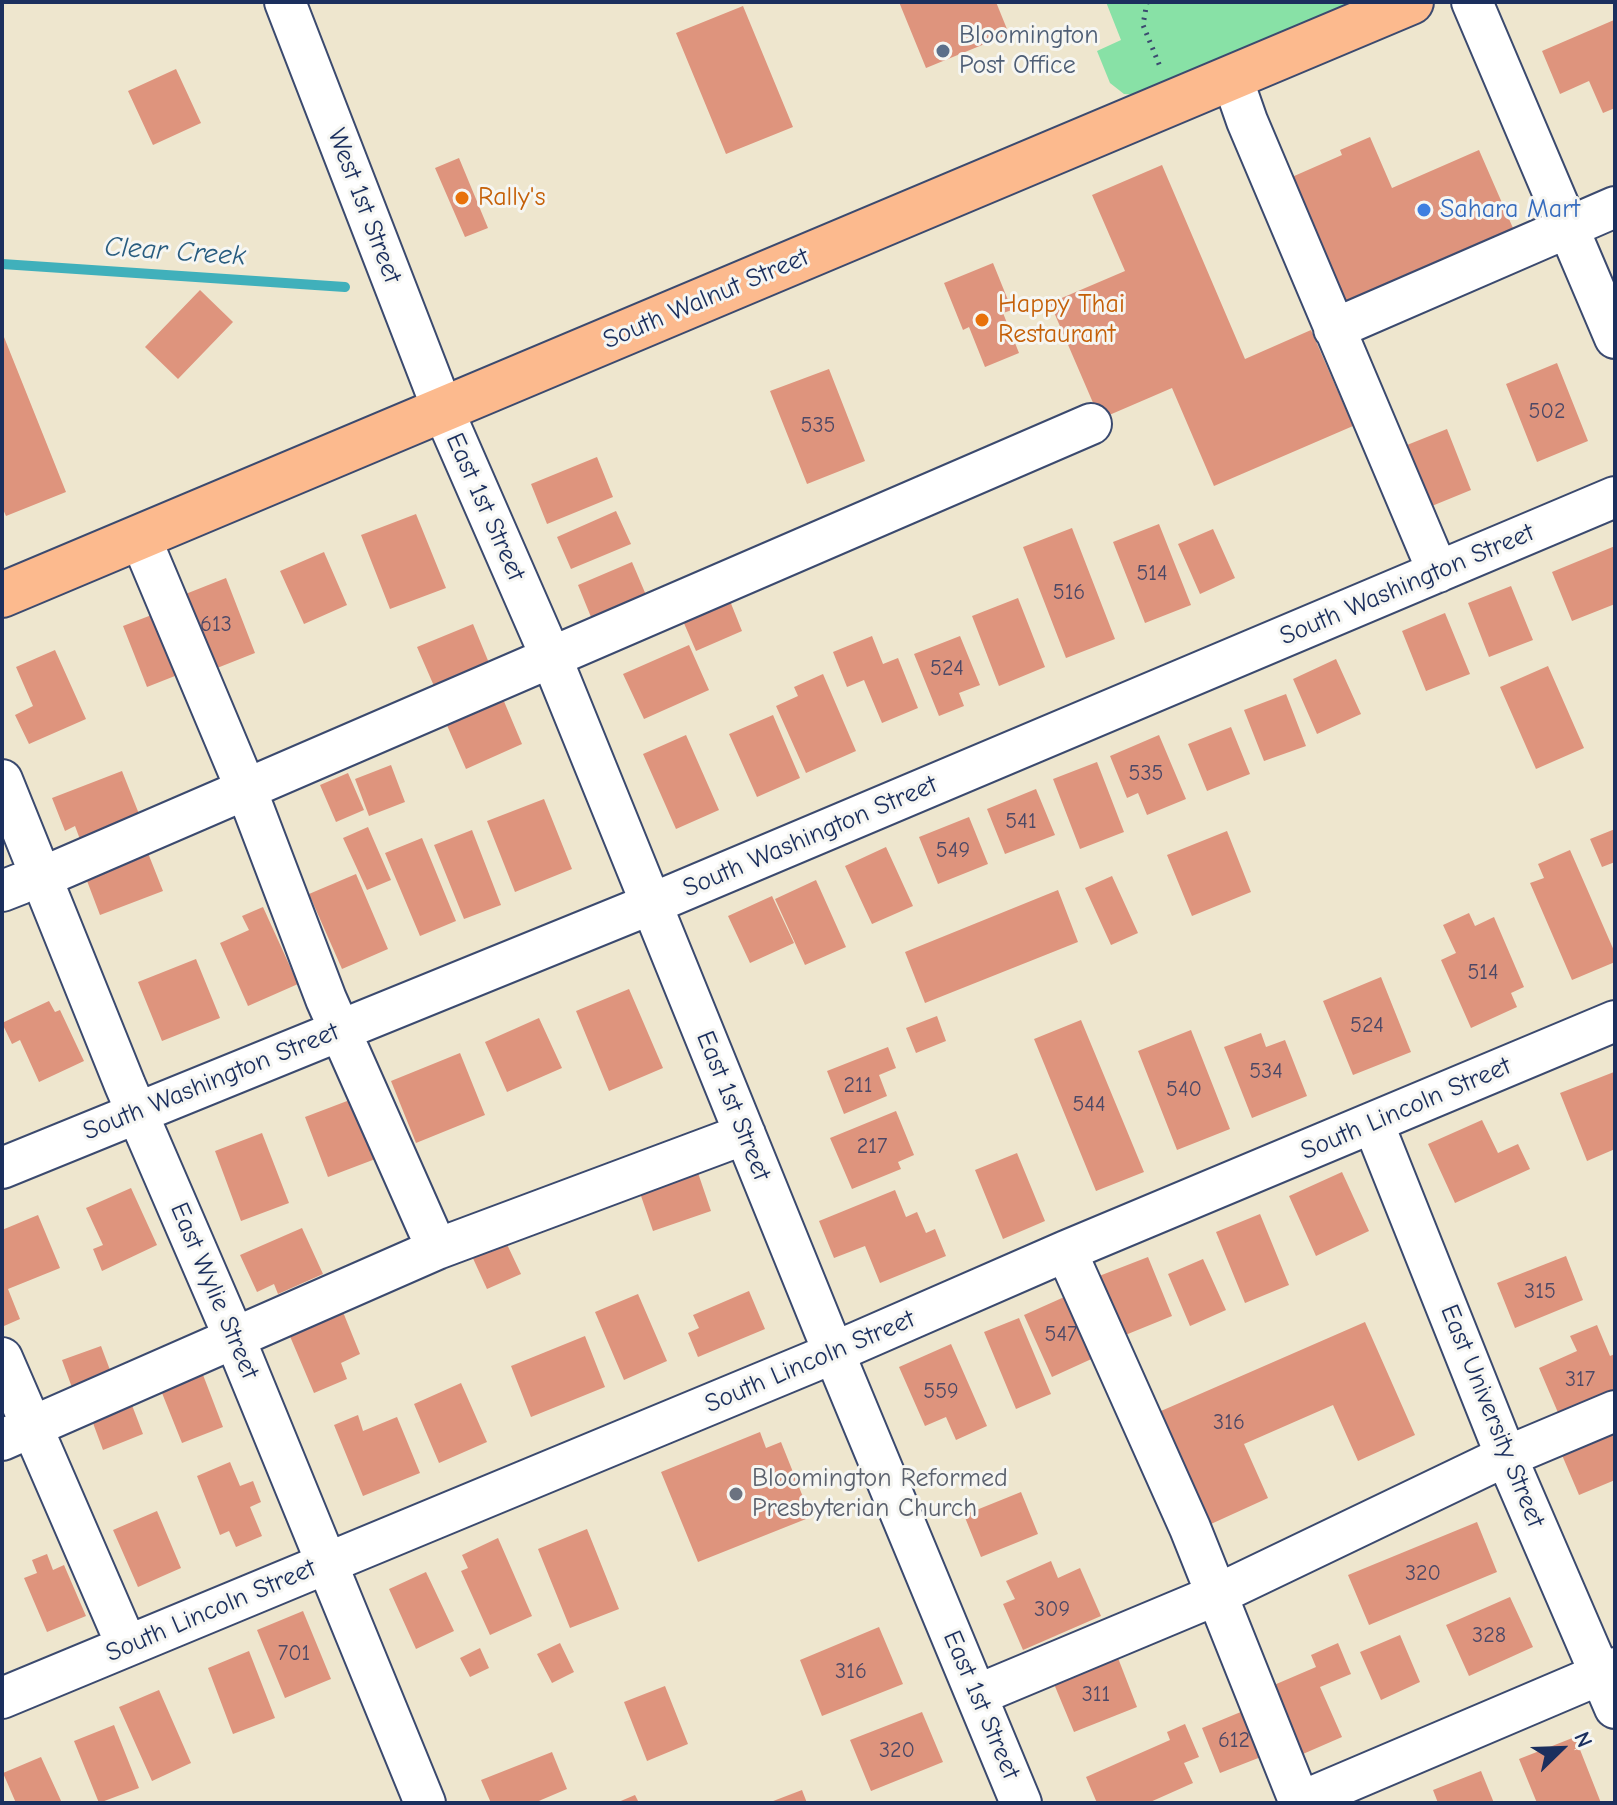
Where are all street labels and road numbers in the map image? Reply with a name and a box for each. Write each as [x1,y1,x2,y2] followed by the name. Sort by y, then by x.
[320,124,408,288] street label: West 1st Street
[599,242,813,356] street label: South Walnut Street
[439,428,531,586] street label: East 1st Street
[1275,517,1539,653] street label: South Washington Street
[678,769,942,905] street label: South Washington Street
[79,1016,343,1148] street label: South Washington Street
[689,1027,777,1185] street label: East 1st Street
[1296,1051,1516,1167] street label: South Lincoln Street
[163,1198,265,1384] street label: East Wylie Street
[1433,1300,1551,1532] street label: East University Street
[700,1304,920,1420] street label: South Lincoln Street
[101,1553,321,1669] street label: South Lincoln Street
[936,1626,1026,1784] street label: East 1st Street

